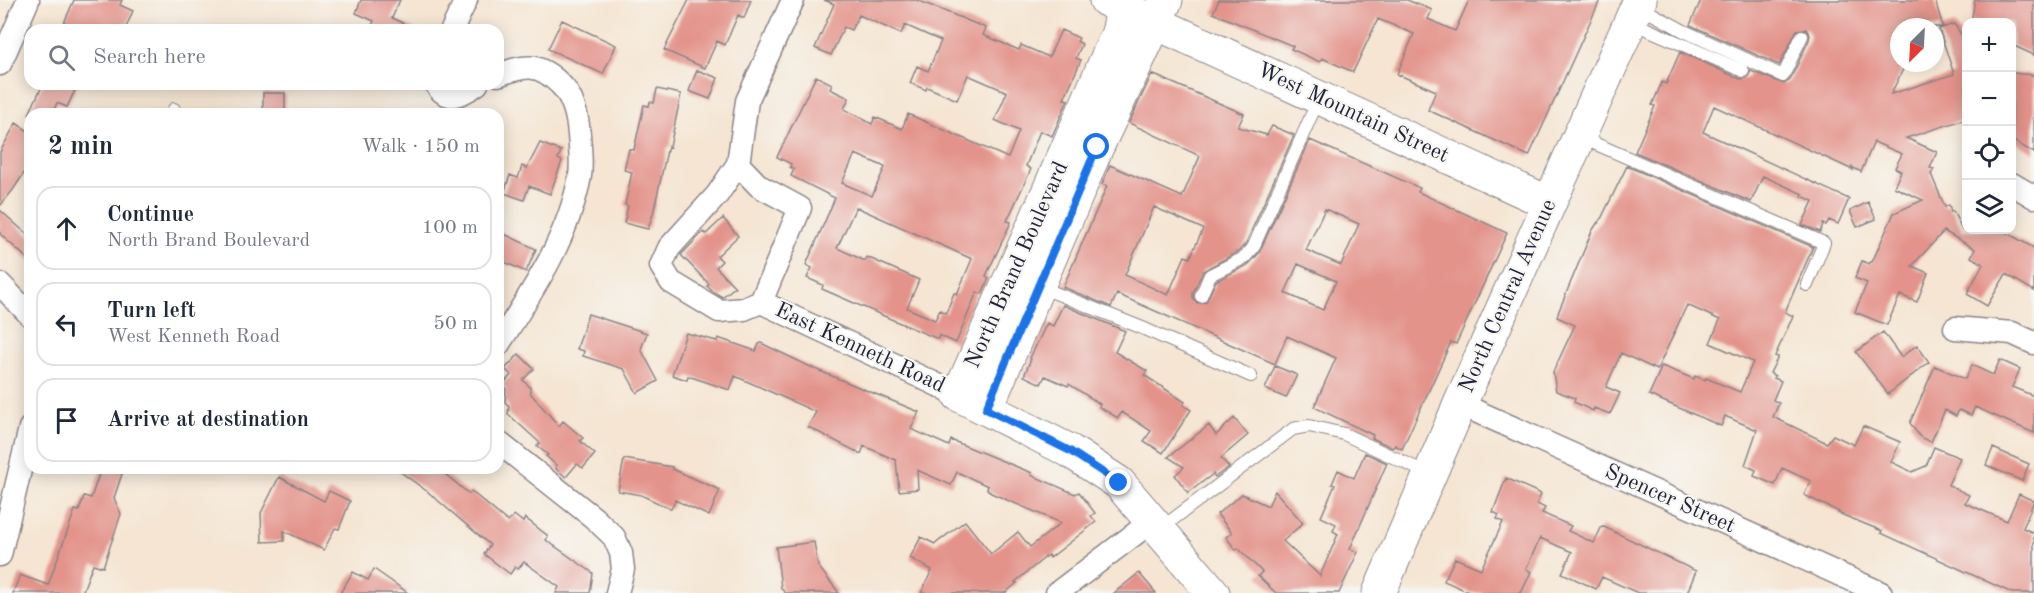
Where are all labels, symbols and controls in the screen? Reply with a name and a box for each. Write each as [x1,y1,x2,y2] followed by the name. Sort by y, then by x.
[1890,18,1944,72] north arrow
[1962,18,2016,234] map controls
[1962,18,2016,72] button: +
[24,24,504,90] search box
[45,41,78,74] icon: search
[93,46,206,68] text: Search here
[1254,59,1452,167] street label: West Mountain Street
[1962,72,2016,126] button: −
[1962,126,2016,180] button: locate
[1083,133,1109,159] route start
[48,134,113,160] text: 2 min
[361,137,480,157] text: Walk · 150 m
[961,158,1073,372] street label: North Brand Boulevard
[1962,180,2016,234] button: layers
[1455,196,1561,396] street label: North Central Avenue
[107,204,194,226] text: Continue
[50,212,83,245] icon: ahead
[422,218,478,238] text: 100 m
[107,231,310,251] text: North Brand Boulevard
[772,299,948,397] street label: East Kenneth Road
[107,300,196,322] text: Turn left
[50,308,83,341] icon: left
[433,314,478,334] text: 50 m
[107,327,280,347] text: West Kenneth Road
[50,404,83,437] icon: arrive
[107,409,309,431] text: Arrive at destination
[1601,460,1739,538] street label: Spencer Street
[1105,469,1131,495] route end

